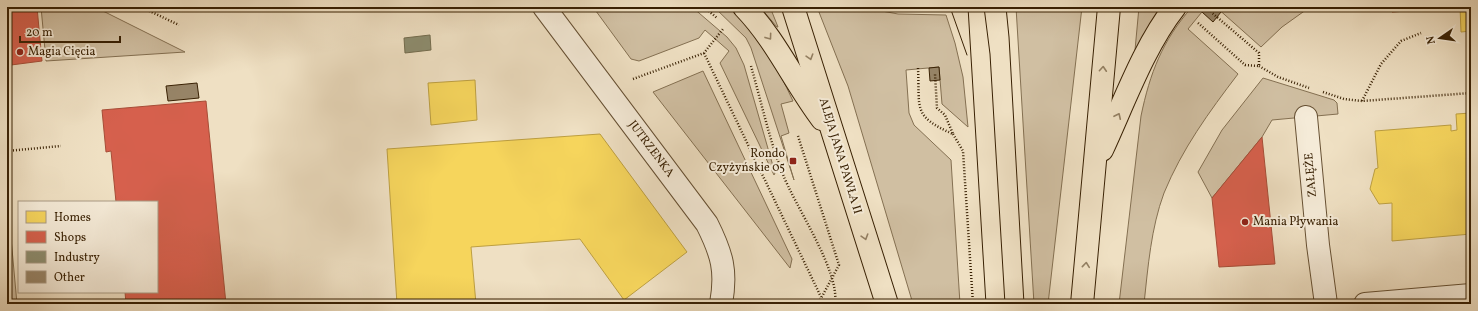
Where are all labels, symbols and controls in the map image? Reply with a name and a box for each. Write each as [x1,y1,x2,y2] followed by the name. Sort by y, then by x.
[20,18,120,44] scale bar
[1420,18,1460,58] north arrow
[26,25,53,41] text: 20 m
[764,32,771,39] one-way arrow
[1424,34,1440,45] text: N
[28,44,95,60] place label: Magia Cięcia
[15,47,25,57] marker: Magia Cięcia
[805,54,814,61] one-way arrow
[1098,66,1107,73] one-way arrow
[815,96,865,216] street label: ALEJA JANA PAWŁA II
[1113,113,1121,120] one-way arrow
[624,117,678,181] street label: JUTRZENKA
[709,146,785,176] place label: Rondo Czyżyńskie 05
[1301,152,1321,198] street label: ZAŁĘŻE
[788,156,798,166] marker: Rondo Czyżyńskie 05
[18,201,158,293] legend
[54,210,91,226] text: Homes
[1253,214,1338,230] place label: Mania Pływania
[1240,217,1250,227] marker: Mania Pływania
[54,230,86,246] text: Shops
[860,233,869,240] one-way arrow
[54,250,100,266] text: Industry
[1081,262,1090,268] one-way arrow
[54,270,85,286] text: Other

